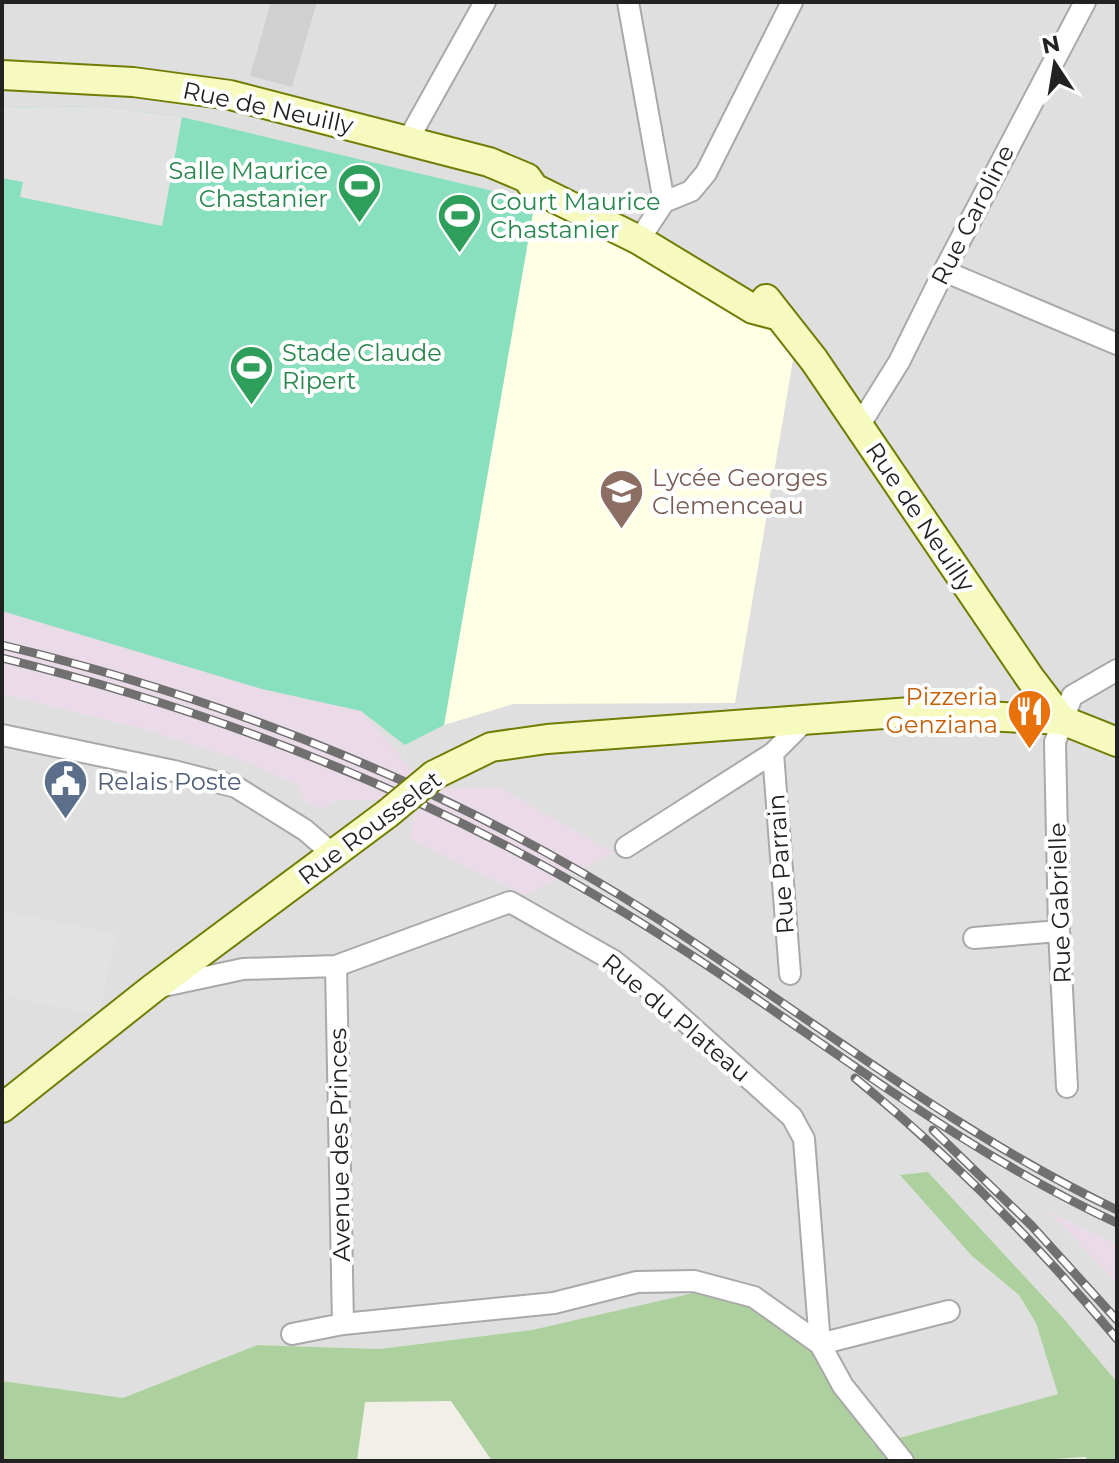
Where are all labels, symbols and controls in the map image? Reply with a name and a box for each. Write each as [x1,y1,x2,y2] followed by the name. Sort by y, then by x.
[1015,24,1095,104] north arrow
[1039,30,1062,60] text: N
[180,75,356,140] street label: Rue de Neuilly
[925,140,1020,290] street label: Rue Caroline
[168,156,328,213] place label: Salle Maurice Chastanier
[335,161,383,224] sports icon: Salle Maurice Chastanier
[490,187,661,244] place label: Court Maurice Chastanier
[435,192,483,255] sports icon: Court Maurice Chastanier
[282,338,442,395] place label: Stade Claude Ripert
[227,343,275,406] sports icon: Stade Claude Ripert
[860,437,981,597] street label: Rue de Neuilly
[652,463,827,520] place label: Lycée Georges Clemenceau
[597,468,645,531] school or university icon: Lycée Georges Clemenceau
[885,682,998,739] place label: Pizzeria Genziana
[1005,687,1053,750] restaurant icon: Pizzeria Genziana
[42,758,90,821] public building icon: Relais Poste
[293,764,447,891] street label: Rue Rousselet
[97,767,241,796] place label: Relais Poste
[761,793,800,935] street label: Rue Parrain
[1042,822,1077,984] street label: Rue Gabrielle
[596,947,756,1088] street label: Rue du Plateau
[323,1028,356,1262] street label: Avenue des Princes

